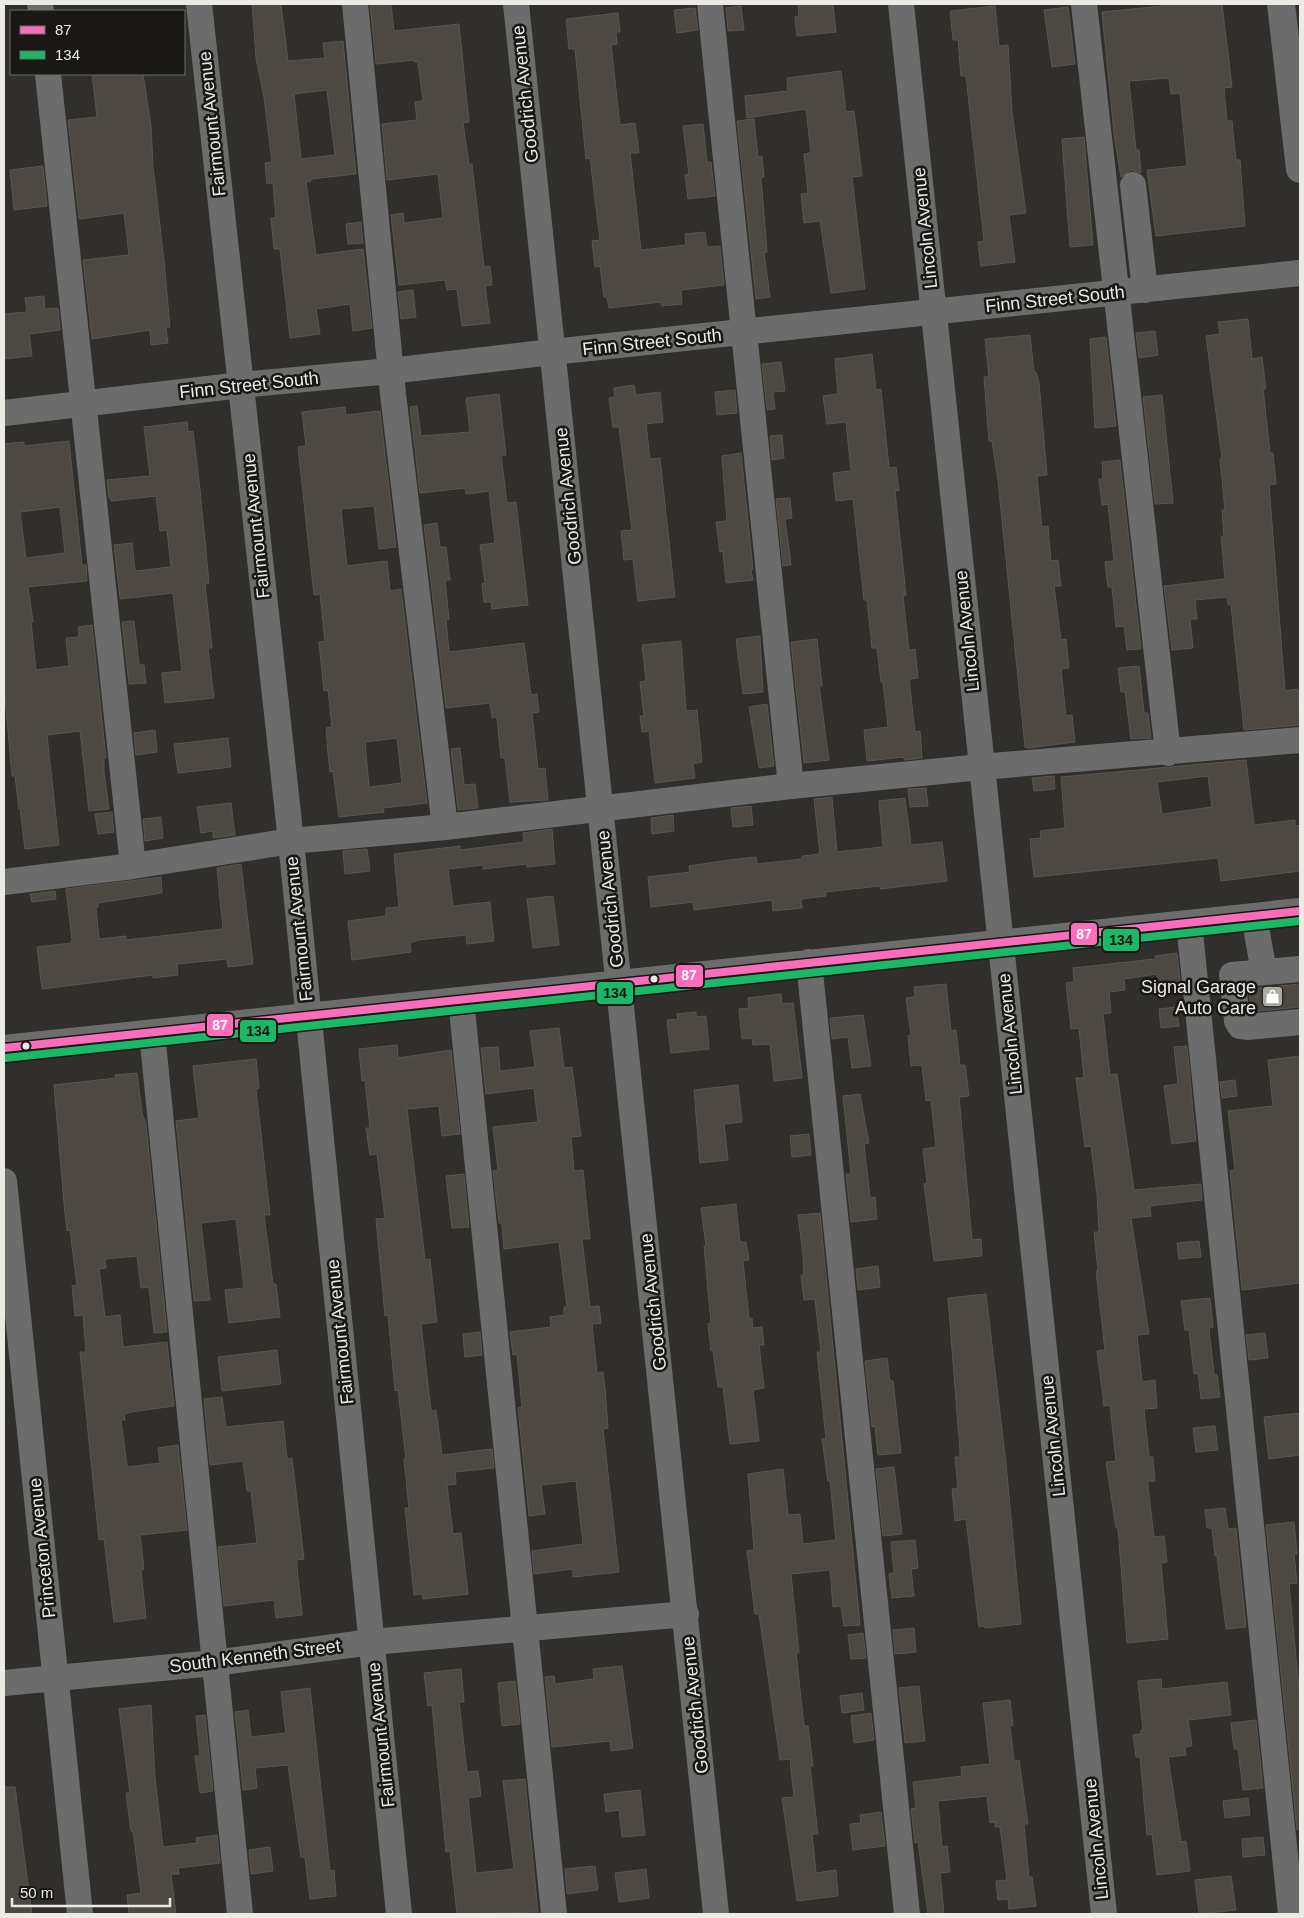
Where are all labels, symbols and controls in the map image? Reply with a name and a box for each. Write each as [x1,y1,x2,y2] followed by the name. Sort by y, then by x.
[10,10,185,75] legend
[55,21,72,38] text: 87
[508,24,542,164] street label: Goodrich Avenue
[55,46,80,63] text: 134
[194,50,230,198] street label: Fairmount Avenue
[909,166,941,290] street label: Lincoln Avenue
[984,282,1126,316] street label: Finn Street South
[581,325,723,359] street label: Finn Street South
[178,368,320,402] street label: Finn Street South
[551,426,585,566] street label: Goodrich Avenue
[238,452,274,600] street label: Fairmount Avenue
[951,569,983,693] street label: Lincoln Avenue
[593,829,627,969] street label: Goodrich Avenue
[281,855,317,1003] street label: Fairmount Avenue
[1070,922,1098,946] line badge: 87
[1076,926,1092,942] text: 87
[1102,928,1140,952] line badge: 134
[1109,932,1133,948] text: 134
[675,964,704,988] line badge: 87
[681,967,697,983] text: 87
[994,972,1026,1096] street label: Lincoln Avenue
[649,974,659,984] unlabelled marker
[1141,977,1256,1018] place label: Signal Garage Auto Care
[596,981,634,1005] line badge: 134
[603,985,627,1001] text: 134
[1260,985,1284,1009] shop icon: Signal Garage Auto Care
[206,1013,234,1037] line badge: 87
[212,1017,228,1033] text: 87
[239,1019,277,1043] line badge: 134
[246,1023,270,1039] text: 134
[21,1041,31,1051] unlabelled marker
[636,1232,670,1372] street label: Goodrich Avenue
[322,1258,358,1406] street label: Fairmount Avenue
[1037,1374,1069,1498] street label: Lincoln Avenue
[25,1477,59,1619] street label: Princeton Avenue
[678,1635,712,1775] street label: Goodrich Avenue
[168,1636,342,1676] street label: South Kenneth Street
[363,1661,399,1809] street label: Fairmount Avenue
[1080,1777,1112,1901] street label: Lincoln Avenue
[12,1876,170,1908] scale bar
[20,1884,53,1901] text: 50 m

